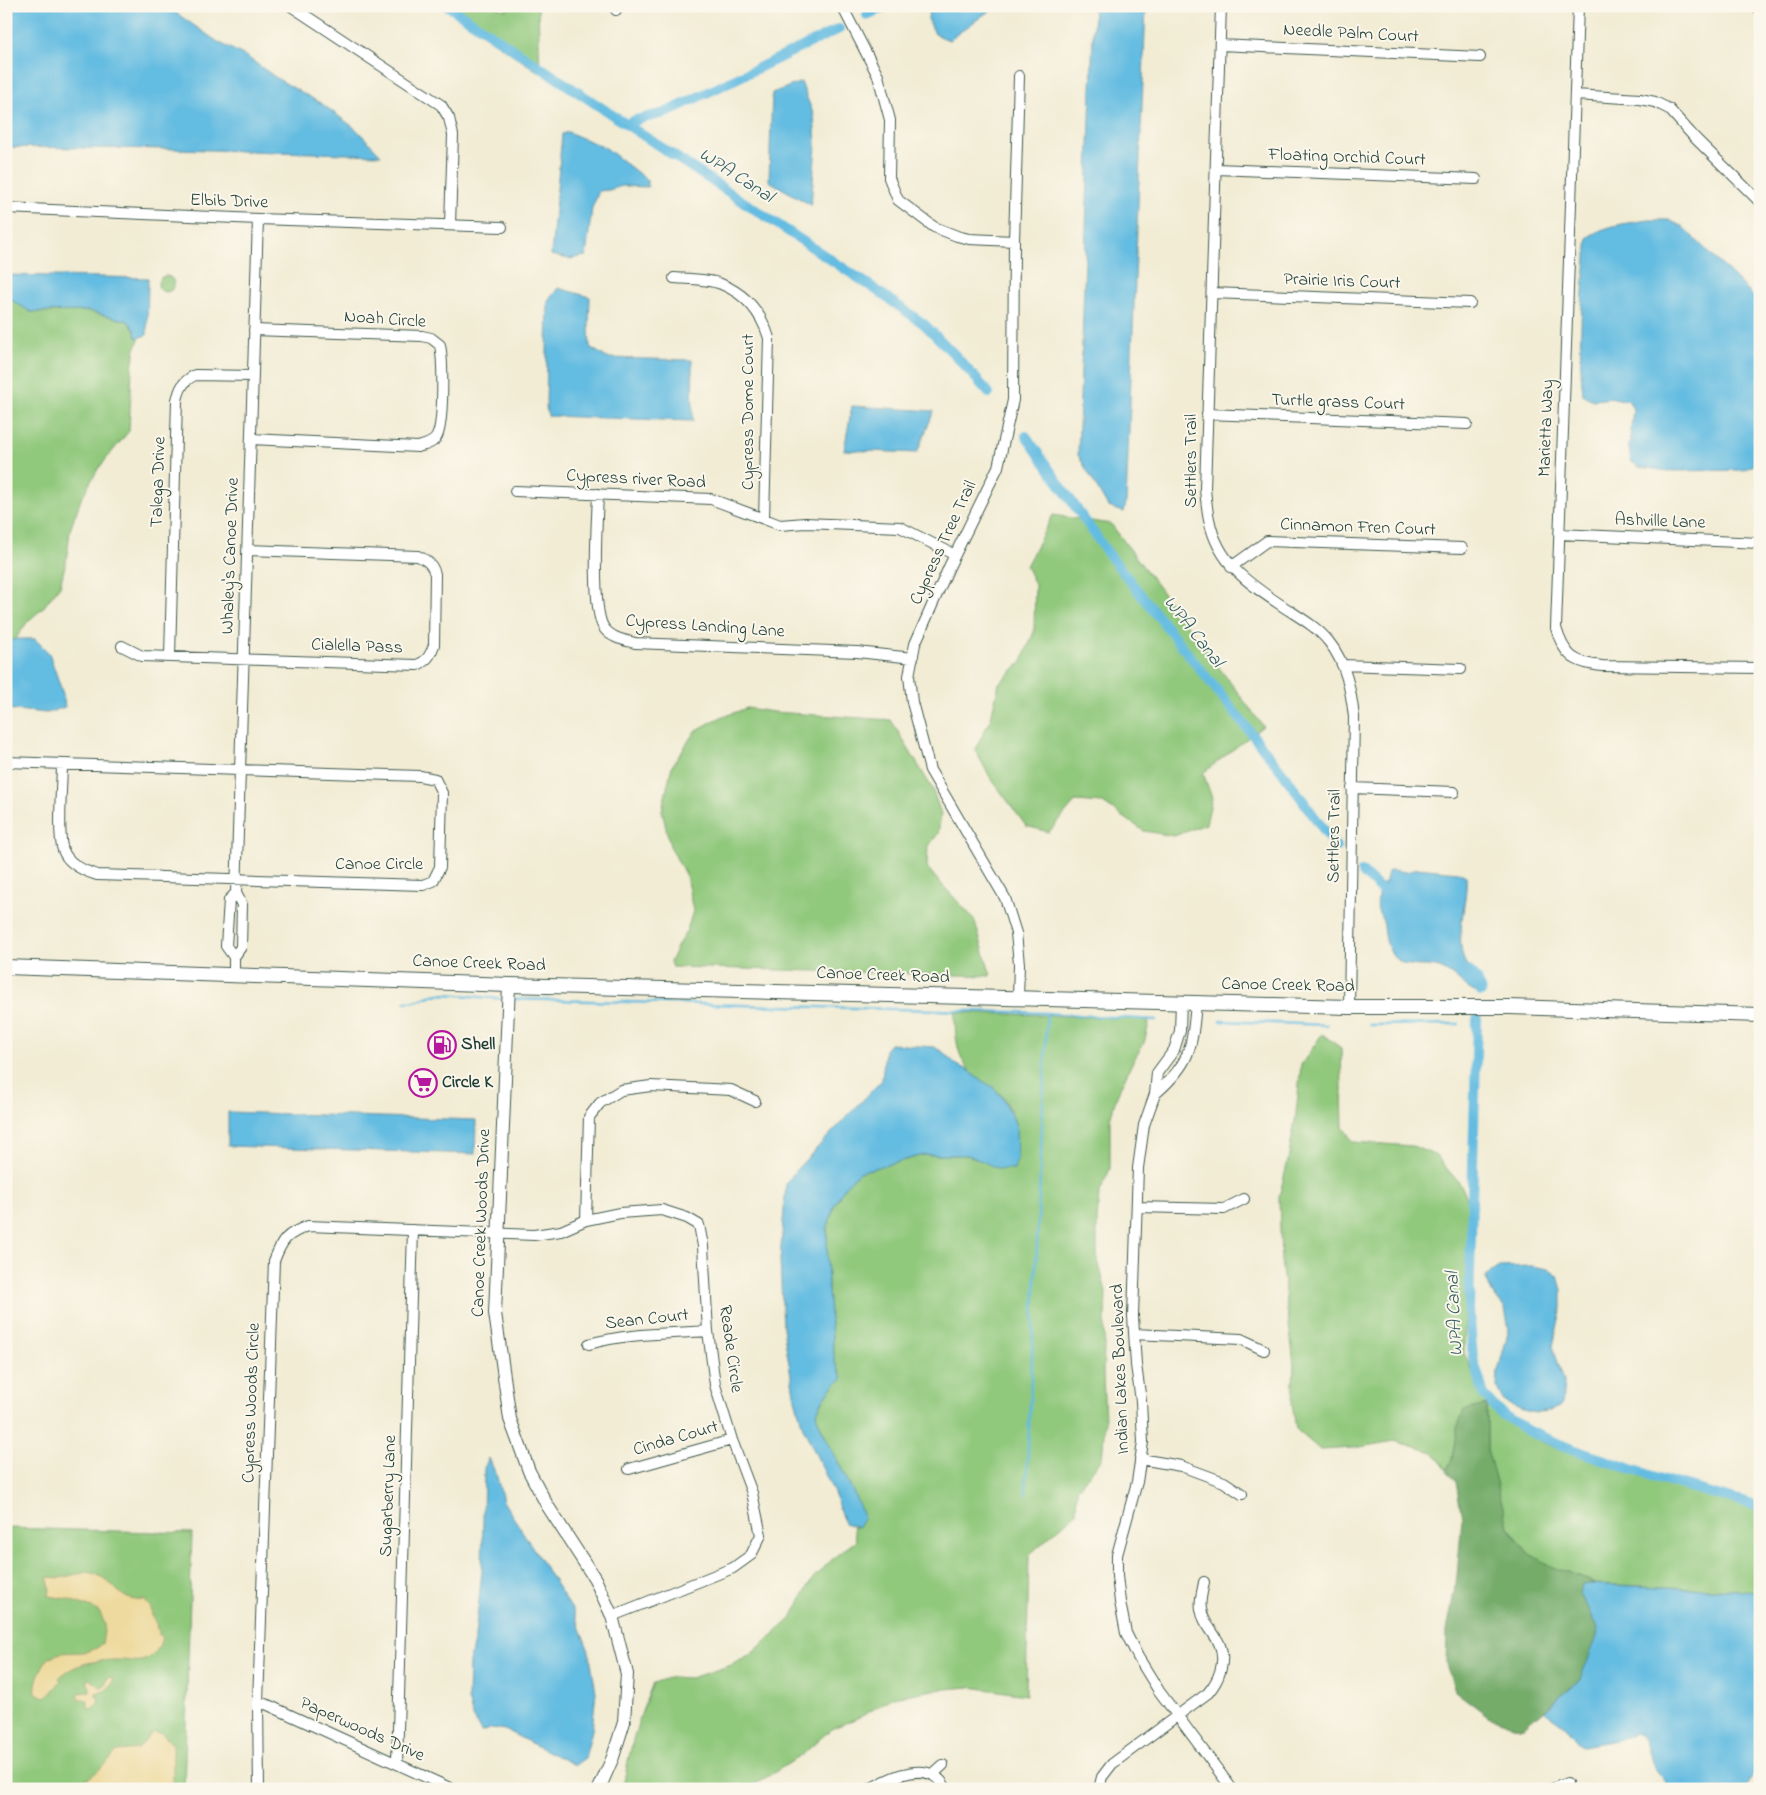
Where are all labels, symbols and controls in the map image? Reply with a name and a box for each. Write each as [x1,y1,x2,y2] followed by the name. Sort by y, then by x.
[1283,17,1419,51] street label: Needle Palm Court
[693,142,781,212] water label: WPA Canal
[1267,142,1426,175] street label: Floating Orchid Court
[189,188,269,216] street label: Elbib Drive
[1283,267,1401,297] street label: Prairie Iris Court
[343,304,428,336] street label: Noah Circle
[736,334,762,490] street label: Cypress Dome Court
[1532,379,1562,477] street label: Marietta Way
[1271,388,1405,419] street label: Turtle grass Court
[1179,414,1205,508] street label: Settlers Trail
[144,435,175,528] street label: Talega Drive
[566,463,706,497] street label: Cypress river Road
[215,476,247,635] street label: Whaley's Canoe Drive
[904,477,984,609] street label: Cypress Tree Trail
[1614,507,1707,537] street label: Ashville Lane
[1280,512,1436,544] street label: Cinnamon Fren Court
[1156,590,1231,676] water label: WPA Canal
[624,608,786,647] street label: Cypress Landing Lane
[311,632,403,662] street label: Cialella Pass
[1321,789,1349,883] street label: Settlers Trail
[335,852,424,878] street label: Canoe Circle
[412,949,546,979] street label: Canoe Creek Road
[816,961,950,991] street label: Canoe Creek Road
[1221,972,1355,1000] street label: Canoe Creek Road
[427,1030,457,1060] fuel station icon: Shell
[461,1032,495,1058] place label: Shell
[408,1068,438,1098] supermarket icon: Circle K
[442,1070,494,1096] place label: Circle K
[466,1127,498,1318] street label: Canoe Creek Woods Drive
[1439,1268,1471,1357] water label: WPA Canal
[1105,1283,1137,1455] street label: Indian Lakes Boulevard
[604,1303,690,1337] street label: Sean Court
[711,1304,749,1395] street label: Reade Circle
[236,1321,268,1484] street label: Cypress Woods Circle
[630,1414,722,1464] street label: Cinda Court
[374,1434,405,1557] street label: Sugarberry Lane
[295,1691,429,1770] street label: Paperwoods Drive

